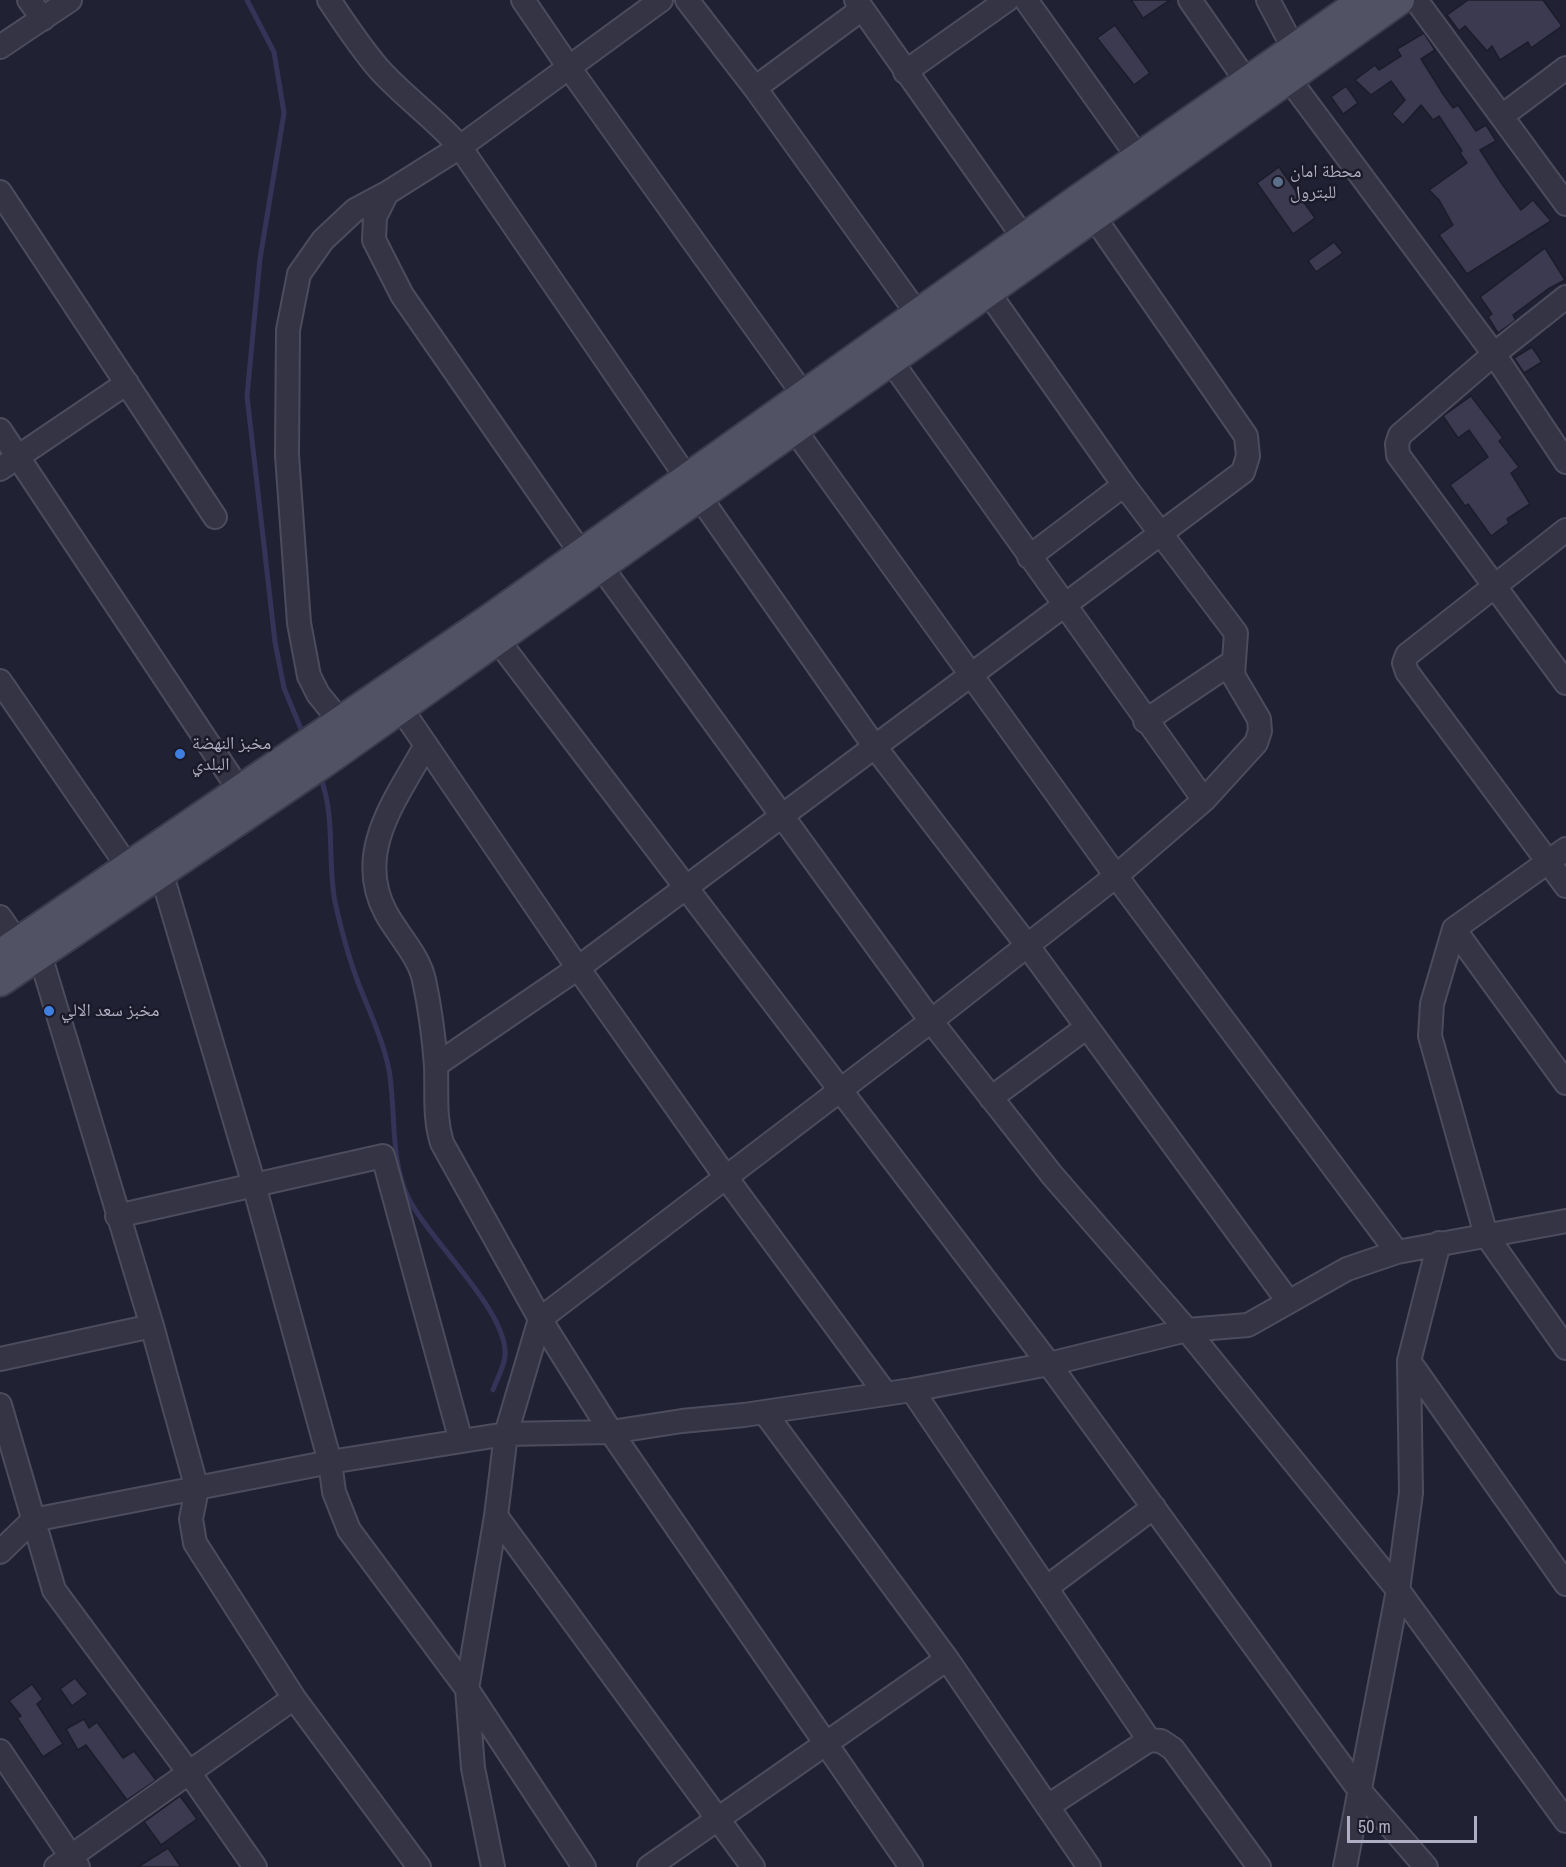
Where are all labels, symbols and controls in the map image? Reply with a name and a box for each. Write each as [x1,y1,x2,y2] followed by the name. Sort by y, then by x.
[1290,161,1361,204] place label: محطة امان للبترول
[1271,175,1285,189] marker: محطة امان للبترول
[192,733,271,776] place label: مخبز النهضة البلدي
[173,747,187,761] marker: مخبز النهضة البلدي
[61,1000,160,1022] place label: مخبز سعد الالي
[42,1004,56,1018] marker: مخبز سعد الالي
[1350,1804,1480,1842] scale bar
[1358,1814,1391,1839] text: 50 m

